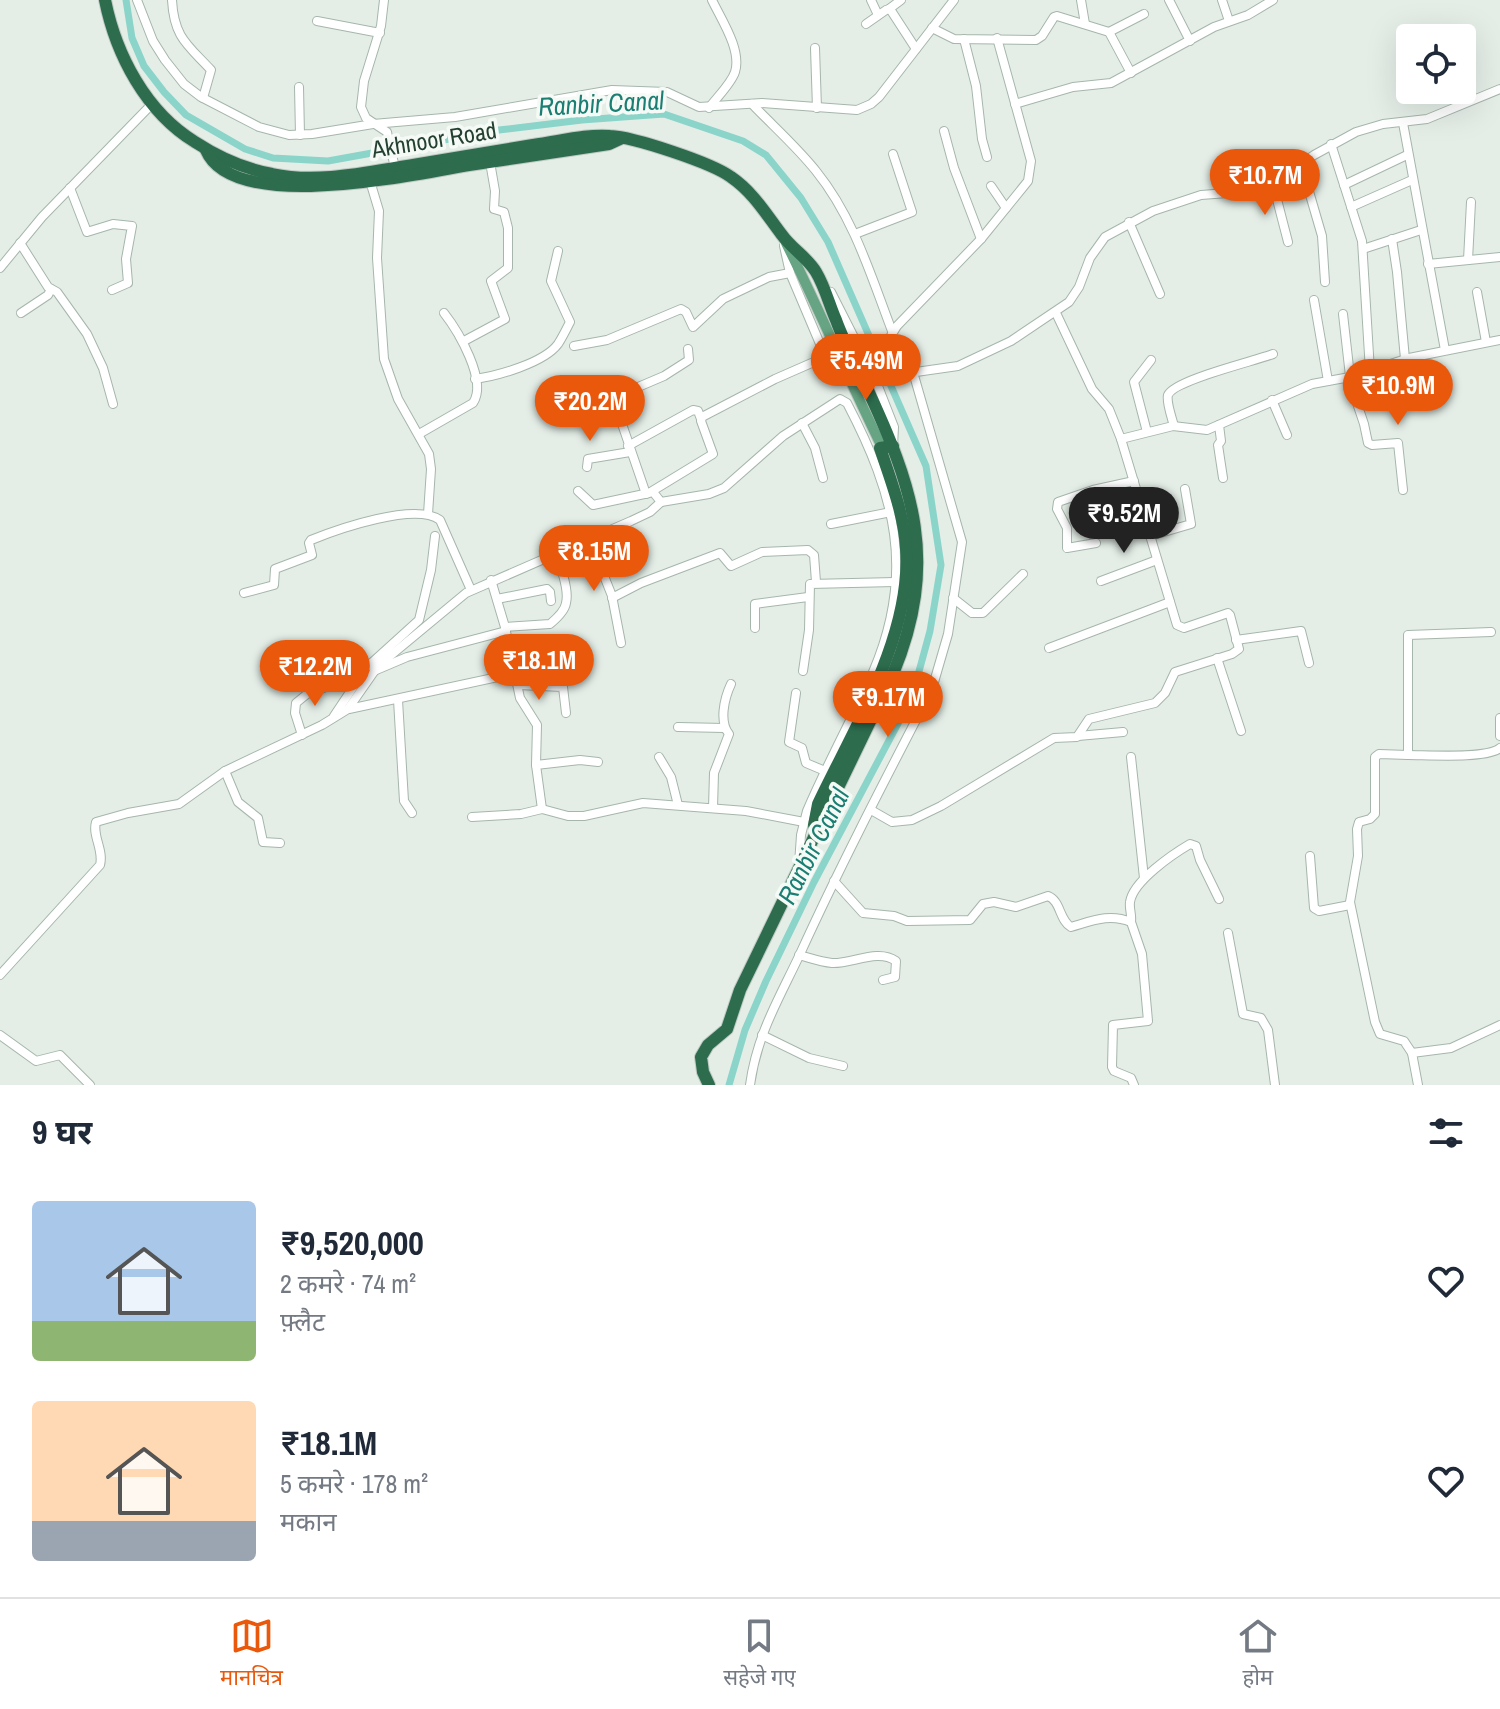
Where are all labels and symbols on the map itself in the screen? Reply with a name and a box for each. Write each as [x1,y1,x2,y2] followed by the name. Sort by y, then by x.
[537,82,666,124] water label: Ranbir Canal
[368,113,499,165] street label: Akhnoor Road
[1200,149,1330,217] pin: ₹10.7M
[801,334,931,402] pin: ₹5.49M
[1333,359,1463,427] pin: ₹10.9M
[525,375,655,443] pin: ₹20.2M
[1059,487,1189,555] pin: ₹9.52M
[529,525,659,593] pin: ₹8.15M
[474,634,604,702] pin: ₹18.1M
[250,640,380,708] pin: ₹12.2M
[823,671,953,739] pin: ₹9.17M
[769,781,858,910] water label: Ranbir Canal

